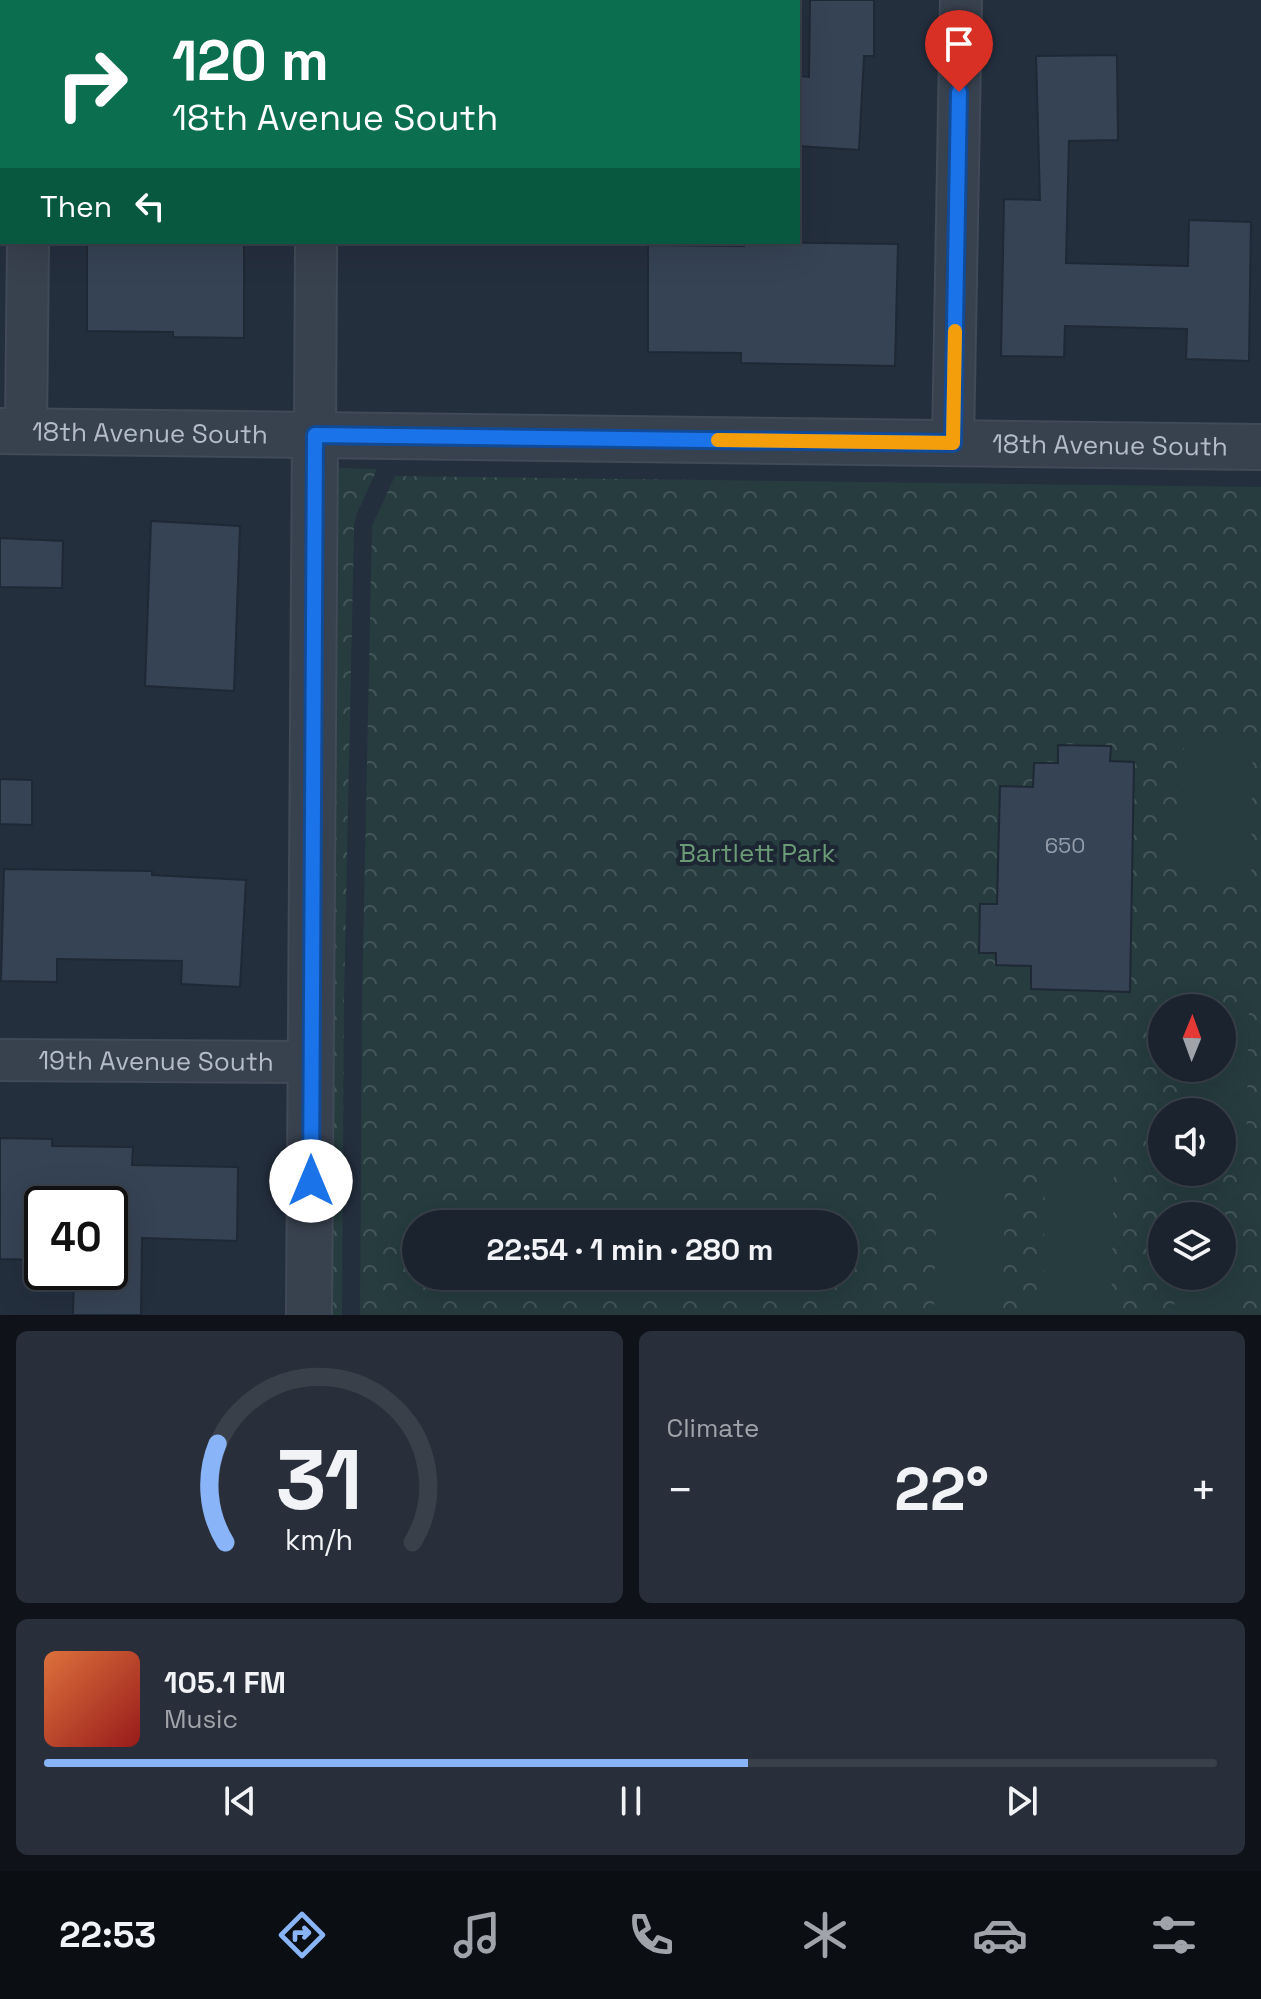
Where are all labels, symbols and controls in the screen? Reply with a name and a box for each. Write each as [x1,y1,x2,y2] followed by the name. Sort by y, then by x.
[925,10,993,92] pin
[937,22,981,66] icon: arrive
[172,25,329,96] text: 120 m
[40,32,144,136] icon: right
[172,95,498,141] text: 18th Avenue South
[128,184,172,228] icon: left
[40,187,112,226] text: Then
[32,414,268,451] street label: 18th Avenue South
[992,427,1228,464] street label: 18th Avenue South
[1045,831,1085,859] house number: 650
[679,836,835,870] park label: Bartlett Park
[1148,994,1236,1082] north arrow
[1148,994,1236,1290] map controls
[38,1043,274,1079] street label: 19th Avenue South
[1148,1098,1236,1186] button: sound
[269,1139,353,1223] position arrow
[24,1186,128,1290] speed limit sign: 40
[1148,1202,1236,1290] button: layers
[487,1230,773,1269] text: 22:54 · 1 min · 280 m
[667,1411,759,1445] text: Climate
[276,1427,363,1533] text: 31
[894,1451,989,1528] text: 22°
[667,1462,694,1518] text: −
[1190,1462,1217,1518] text: +
[285,1522,353,1558] text: km/h
[164,1663,286,1702] text: 105.1 FM
[164,1702,238,1736] text: Music
[218,1779,262,1823] icon: previous
[609,1779,653,1823] icon: pause
[1000,1779,1044,1823] icon: next
[274,1907,330,1963] icon: directions
[449,1907,505,1963] icon: music
[623,1907,679,1963] icon: phone
[797,1907,853,1963] icon: climate
[972,1907,1028,1963] icon: car
[1146,1907,1202,1963] icon: filters
[59,1912,156,1958] text: 22:53

